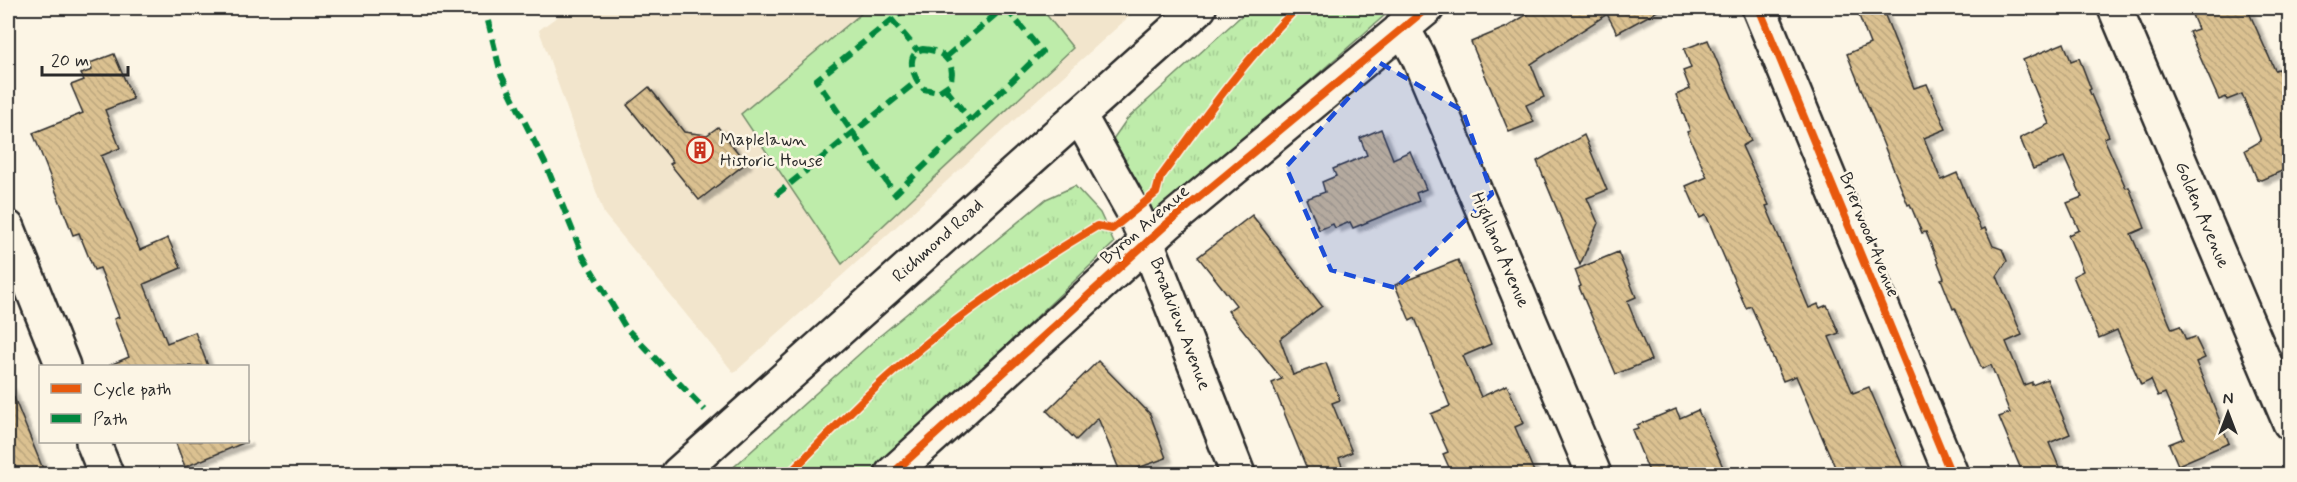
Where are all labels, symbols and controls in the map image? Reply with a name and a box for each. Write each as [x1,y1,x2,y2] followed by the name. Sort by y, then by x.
[42,39,128,77] scale bar
[51,49,89,73] text: 20 m
[720,128,823,173] place label: Maplelawn Historic House
[685,135,715,165] building icon: Maplelawn Historic House
[2169,158,2235,272] street label: Golden Avenue
[1833,169,1905,301] street label: Brierwood Avenue
[1095,180,1195,270] street label: Byron Avenue
[1463,189,1535,312] street label: Highland Avenue
[887,194,989,288] street label: Richmond Road
[1144,254,1216,394] street label: Broadview Avenue
[39,365,249,443] legend
[93,378,171,402] text: Cycle path
[2198,383,2258,443] north arrow
[2223,389,2233,410] text: N
[93,408,128,432] text: Path

